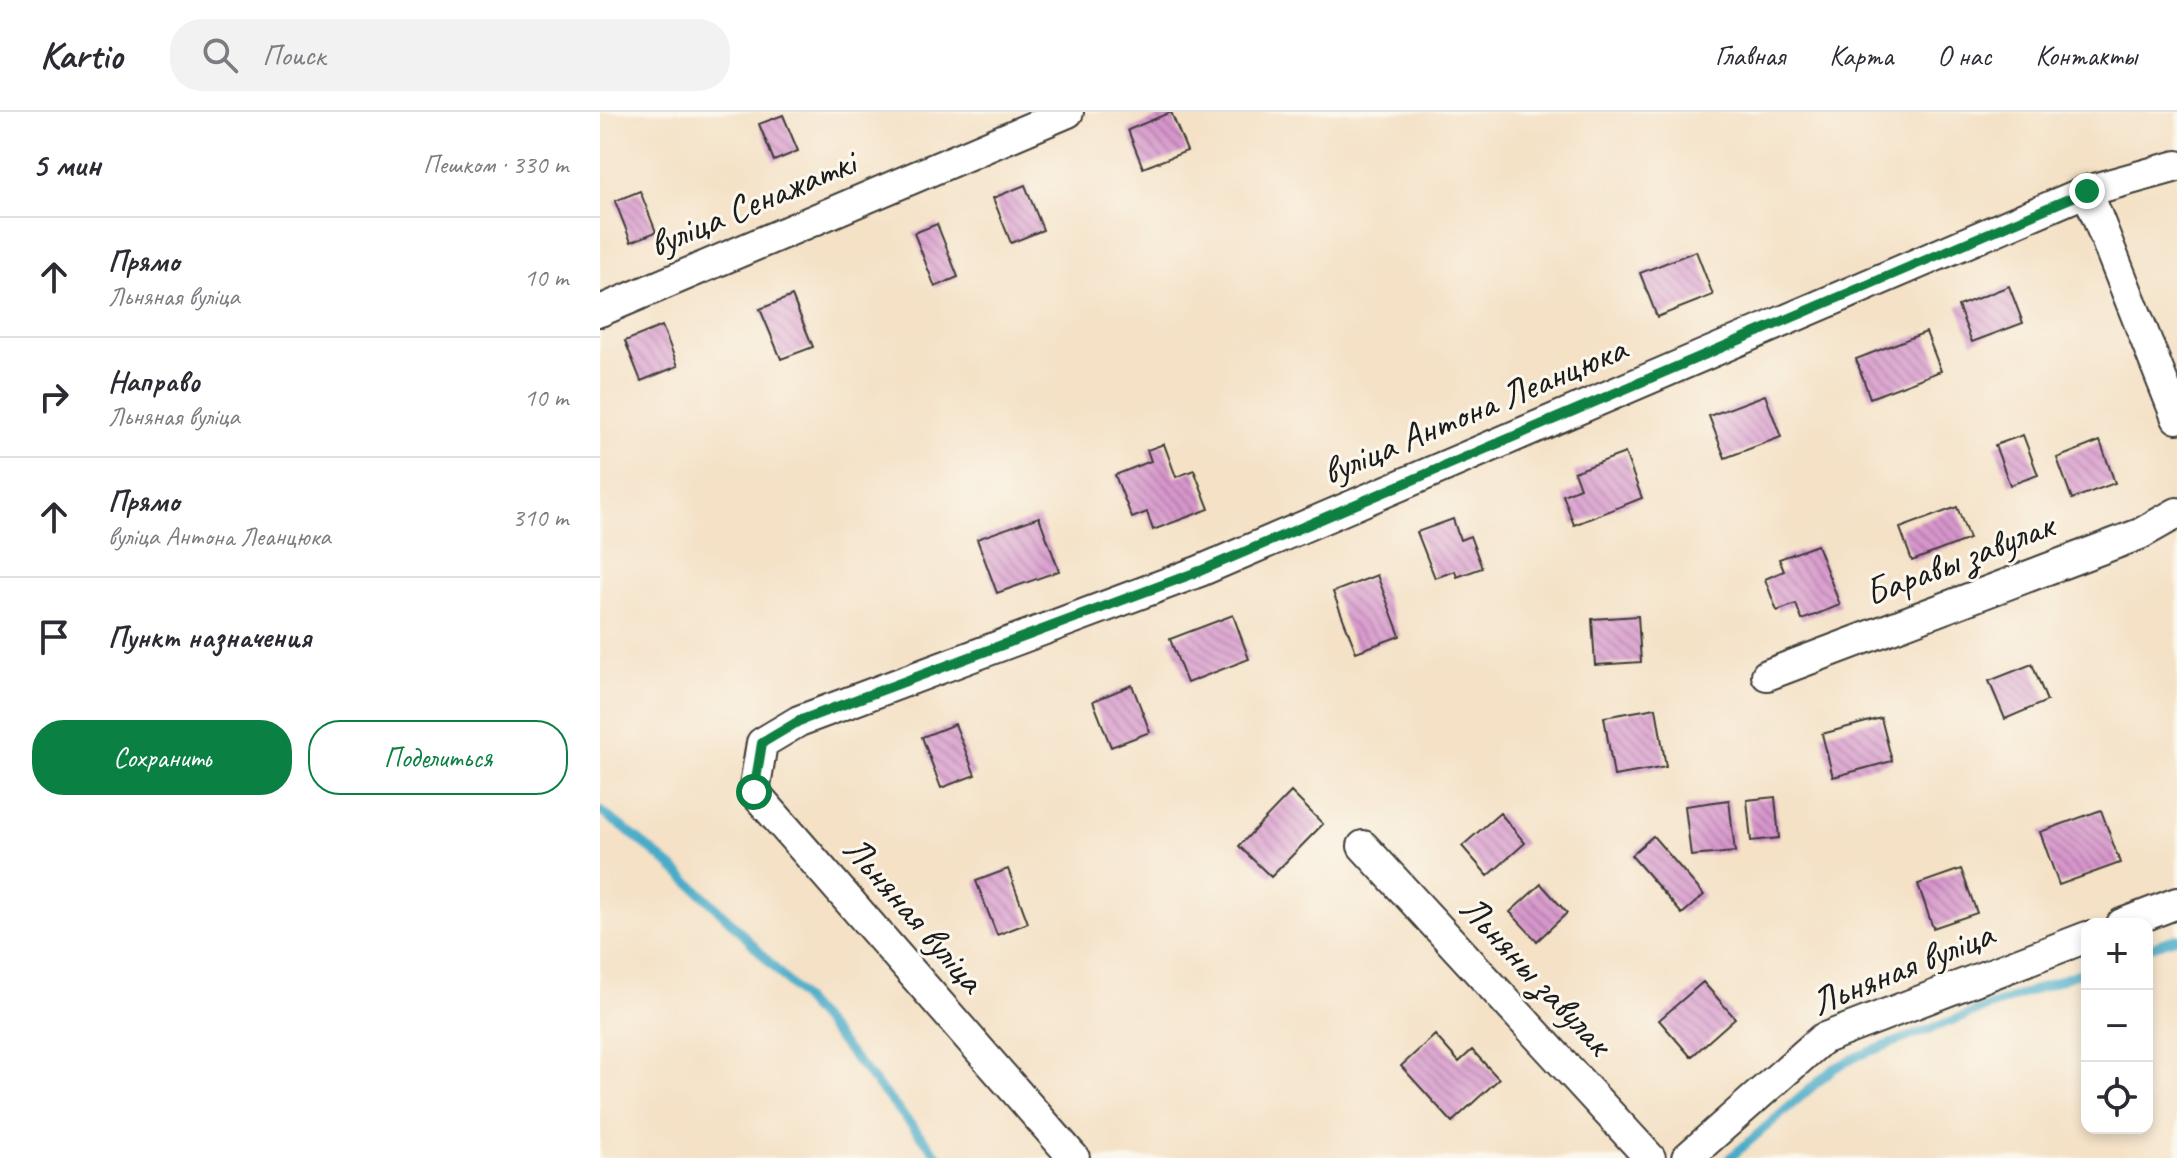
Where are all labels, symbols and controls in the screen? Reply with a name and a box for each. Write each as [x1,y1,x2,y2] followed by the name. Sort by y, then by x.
[170,19,730,91] search box
[40,32,122,79] text: Kartio
[198,33,242,77] icon: search
[262,36,326,74] text: Поиск
[1715,38,1785,73] text: Главная
[1829,38,1893,73] text: Карта
[1937,38,1991,73] text: О нас
[2035,38,2137,73] text: Контакты
[642,137,866,268] street label: вуліца Сенажаткі
[32,143,101,186] text: 5 мин
[423,148,568,181] text: Пешком · 330 m
[2069,173,2105,209] route end
[108,242,179,280] text: Прямо
[32,255,76,299] icon: ahead
[524,261,568,294] text: 10 m
[108,280,240,313] text: Льняная вуліца
[1315,324,1635,495] street label: вуліца Антона Леанцюка
[108,362,200,400] text: Направо
[32,375,76,419] icon: right
[524,381,568,414] text: 10 m
[108,400,240,433] text: Льняная вуліца
[108,482,179,520] text: Прямо
[32,495,76,539] icon: ahead
[1858,500,2064,617] street label: Баравы завулак
[512,501,568,534] text: 310 m
[108,520,331,553] text: вуліца Антона Леанцюка
[32,615,76,659] icon: arrive
[108,618,311,656] text: Пункт назначения
[32,720,292,795] button: Сохранить
[308,720,568,795] button: Поделиться
[736,774,772,810] route start
[833,826,996,1004] street label: Льняная вуліца
[1450,885,1625,1068] street label: Льняны завулак
[1804,909,2002,1026] street label: Льняная вуліца
[2081,918,2153,1134] map controls
[2081,918,2153,990] button: +
[2081,990,2153,1062] button: −
[2081,1062,2153,1134] button: locate

